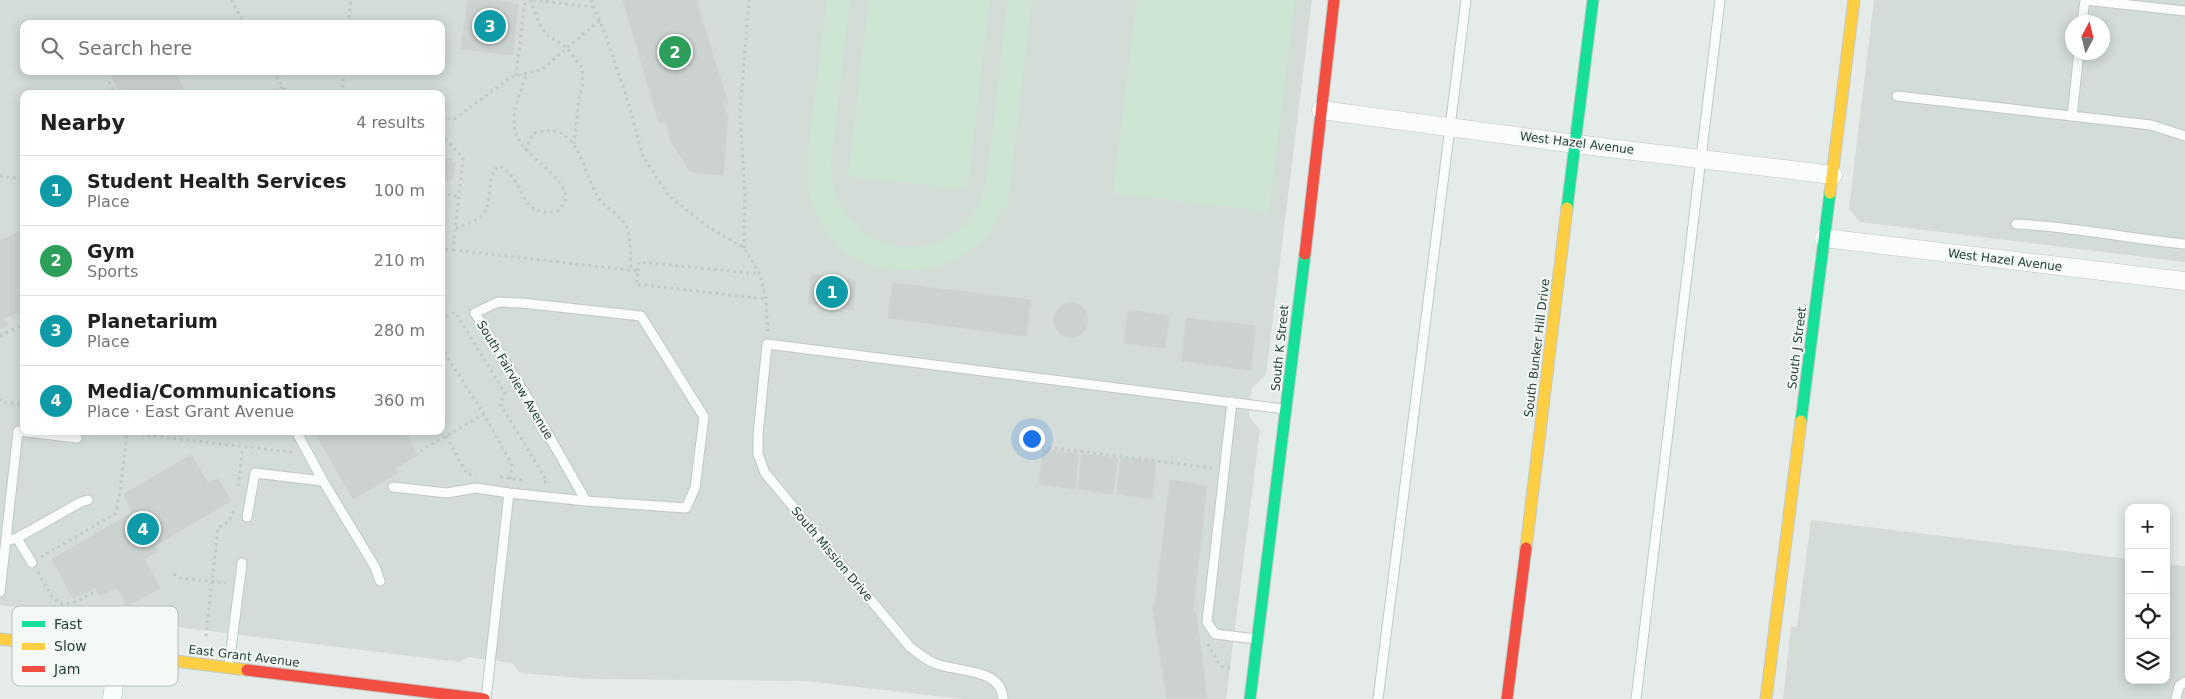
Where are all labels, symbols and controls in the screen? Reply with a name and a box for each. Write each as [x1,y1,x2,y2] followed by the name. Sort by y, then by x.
[474,7,506,45] pin: 3
[2065,15,2110,60] north arrow
[20,20,445,75] search box
[659,33,691,71] pin: 2
[38,34,66,62] icon: search
[78,37,192,59] text: Search here
[40,111,125,135] text: Nearby
[356,113,425,132] text: 4 results
[1519,129,1635,157] street label: West Hazel Avenue
[87,170,347,192] text: Student Health Services
[50,181,62,200] text: 1
[374,181,425,200] text: 100 m
[87,192,130,211] text: Place
[87,240,135,262] text: Gym
[1947,246,2063,274] street label: West Hazel Avenue
[50,251,62,270] text: 2
[374,251,425,270] text: 210 m
[87,262,138,281] text: Sports
[816,273,848,311] pin: 1
[1522,278,1552,418] street label: South Bunker Hill Drive
[1268,304,1292,392] street label: South K Street
[1785,306,1809,390] street label: South J Street
[87,310,218,332] text: Planetarium
[474,318,556,442] street label: South Fairview Avenue
[50,321,62,340] text: 3
[374,321,425,340] text: 280 m
[87,332,130,351] text: Place
[87,380,336,402] text: Media/Communications
[50,391,62,410] text: 4
[374,391,425,410] text: 360 m
[87,402,294,421] text: Place · East Grant Avenue
[1019,426,1045,452] your location
[788,504,876,604] street label: South Mission Drive
[2125,504,2170,684] map controls
[2125,504,2170,549] button: +
[127,510,159,548] pin: 4
[2125,549,2170,594] button: −
[2125,594,2170,639] button: locate
[12,606,178,686] legend
[54,616,83,632] text: Fast
[54,638,87,654] text: Slow
[2125,639,2170,684] button: layers
[188,642,300,670] street label: East Grant Avenue
[53,661,80,677] text: Jam

